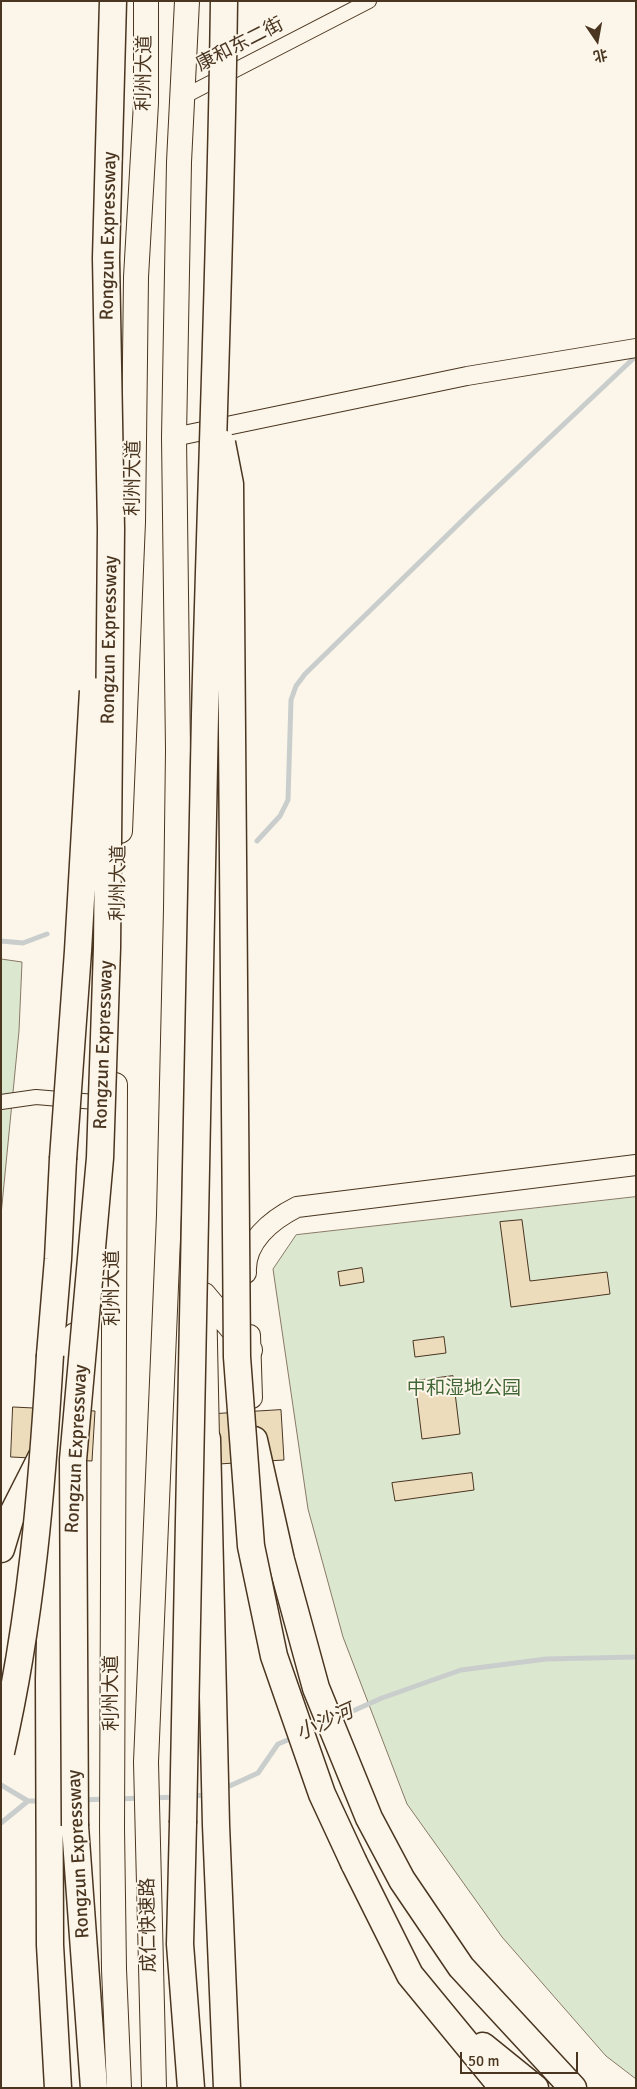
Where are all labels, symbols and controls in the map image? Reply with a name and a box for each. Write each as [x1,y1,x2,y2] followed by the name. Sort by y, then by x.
[193,13,287,77] street label: 康和东二街
[572,15,622,65] north arrow
[133,35,157,111] street label: 利州大道
[592,45,609,65] text: 北
[96,151,122,321] street label: Rongzun Expressway
[122,440,146,516] street label: 利州大道
[97,555,123,725] street label: Rongzun Expressway
[107,845,131,921] street label: 利州大道
[90,960,118,1130] street label: Rongzun Expressway
[102,1250,124,1326] street label: 利州大道
[61,1364,93,1534] street label: Rongzun Expressway
[407,1378,521,1400] park label: 中和湿地公园
[101,1655,123,1731] street label: 利州大道
[293,1700,357,1746] water label: 小沙河
[63,1769,95,1939] street label: Rongzun Expressway
[137,1877,161,1973] street label: 成仁快速路
[462,2042,580,2074] scale bar
[468,2052,499,2070] text: 50 m

